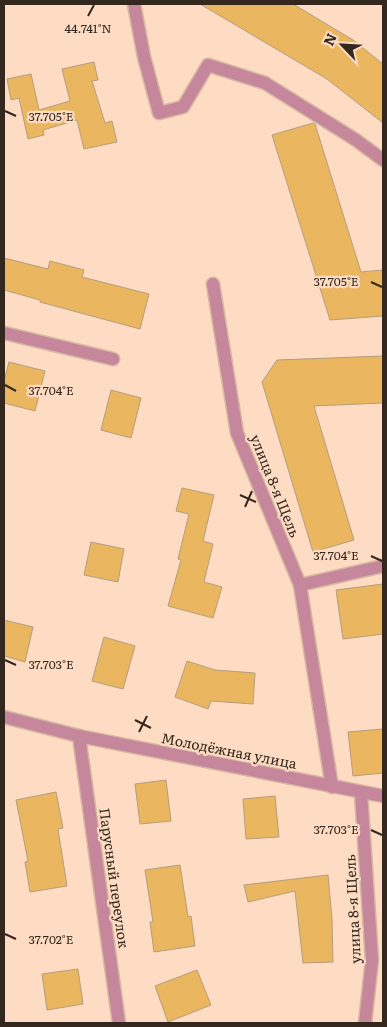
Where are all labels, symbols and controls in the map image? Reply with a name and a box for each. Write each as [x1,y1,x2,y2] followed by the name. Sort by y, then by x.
[64,19,112,37] text: 44.741°N
[317,20,367,70] north arrow
[318,29,341,49] text: N
[28,107,74,125] text: 37.705°E
[313,272,359,290] text: 37.705°E
[28,381,74,399] text: 37.704°E
[246,431,306,541] street label: улица 8-я Щель
[313,546,359,564] text: 37.704°E
[28,655,74,673] text: 37.703°E
[160,727,299,773] street label: Молодёжная улица
[95,807,135,950] street label: Парусный переулок
[313,820,359,838] text: 37.703°E
[339,853,365,964] street label: улица 8-я Щель
[29,930,74,948] text: 37.702°E

